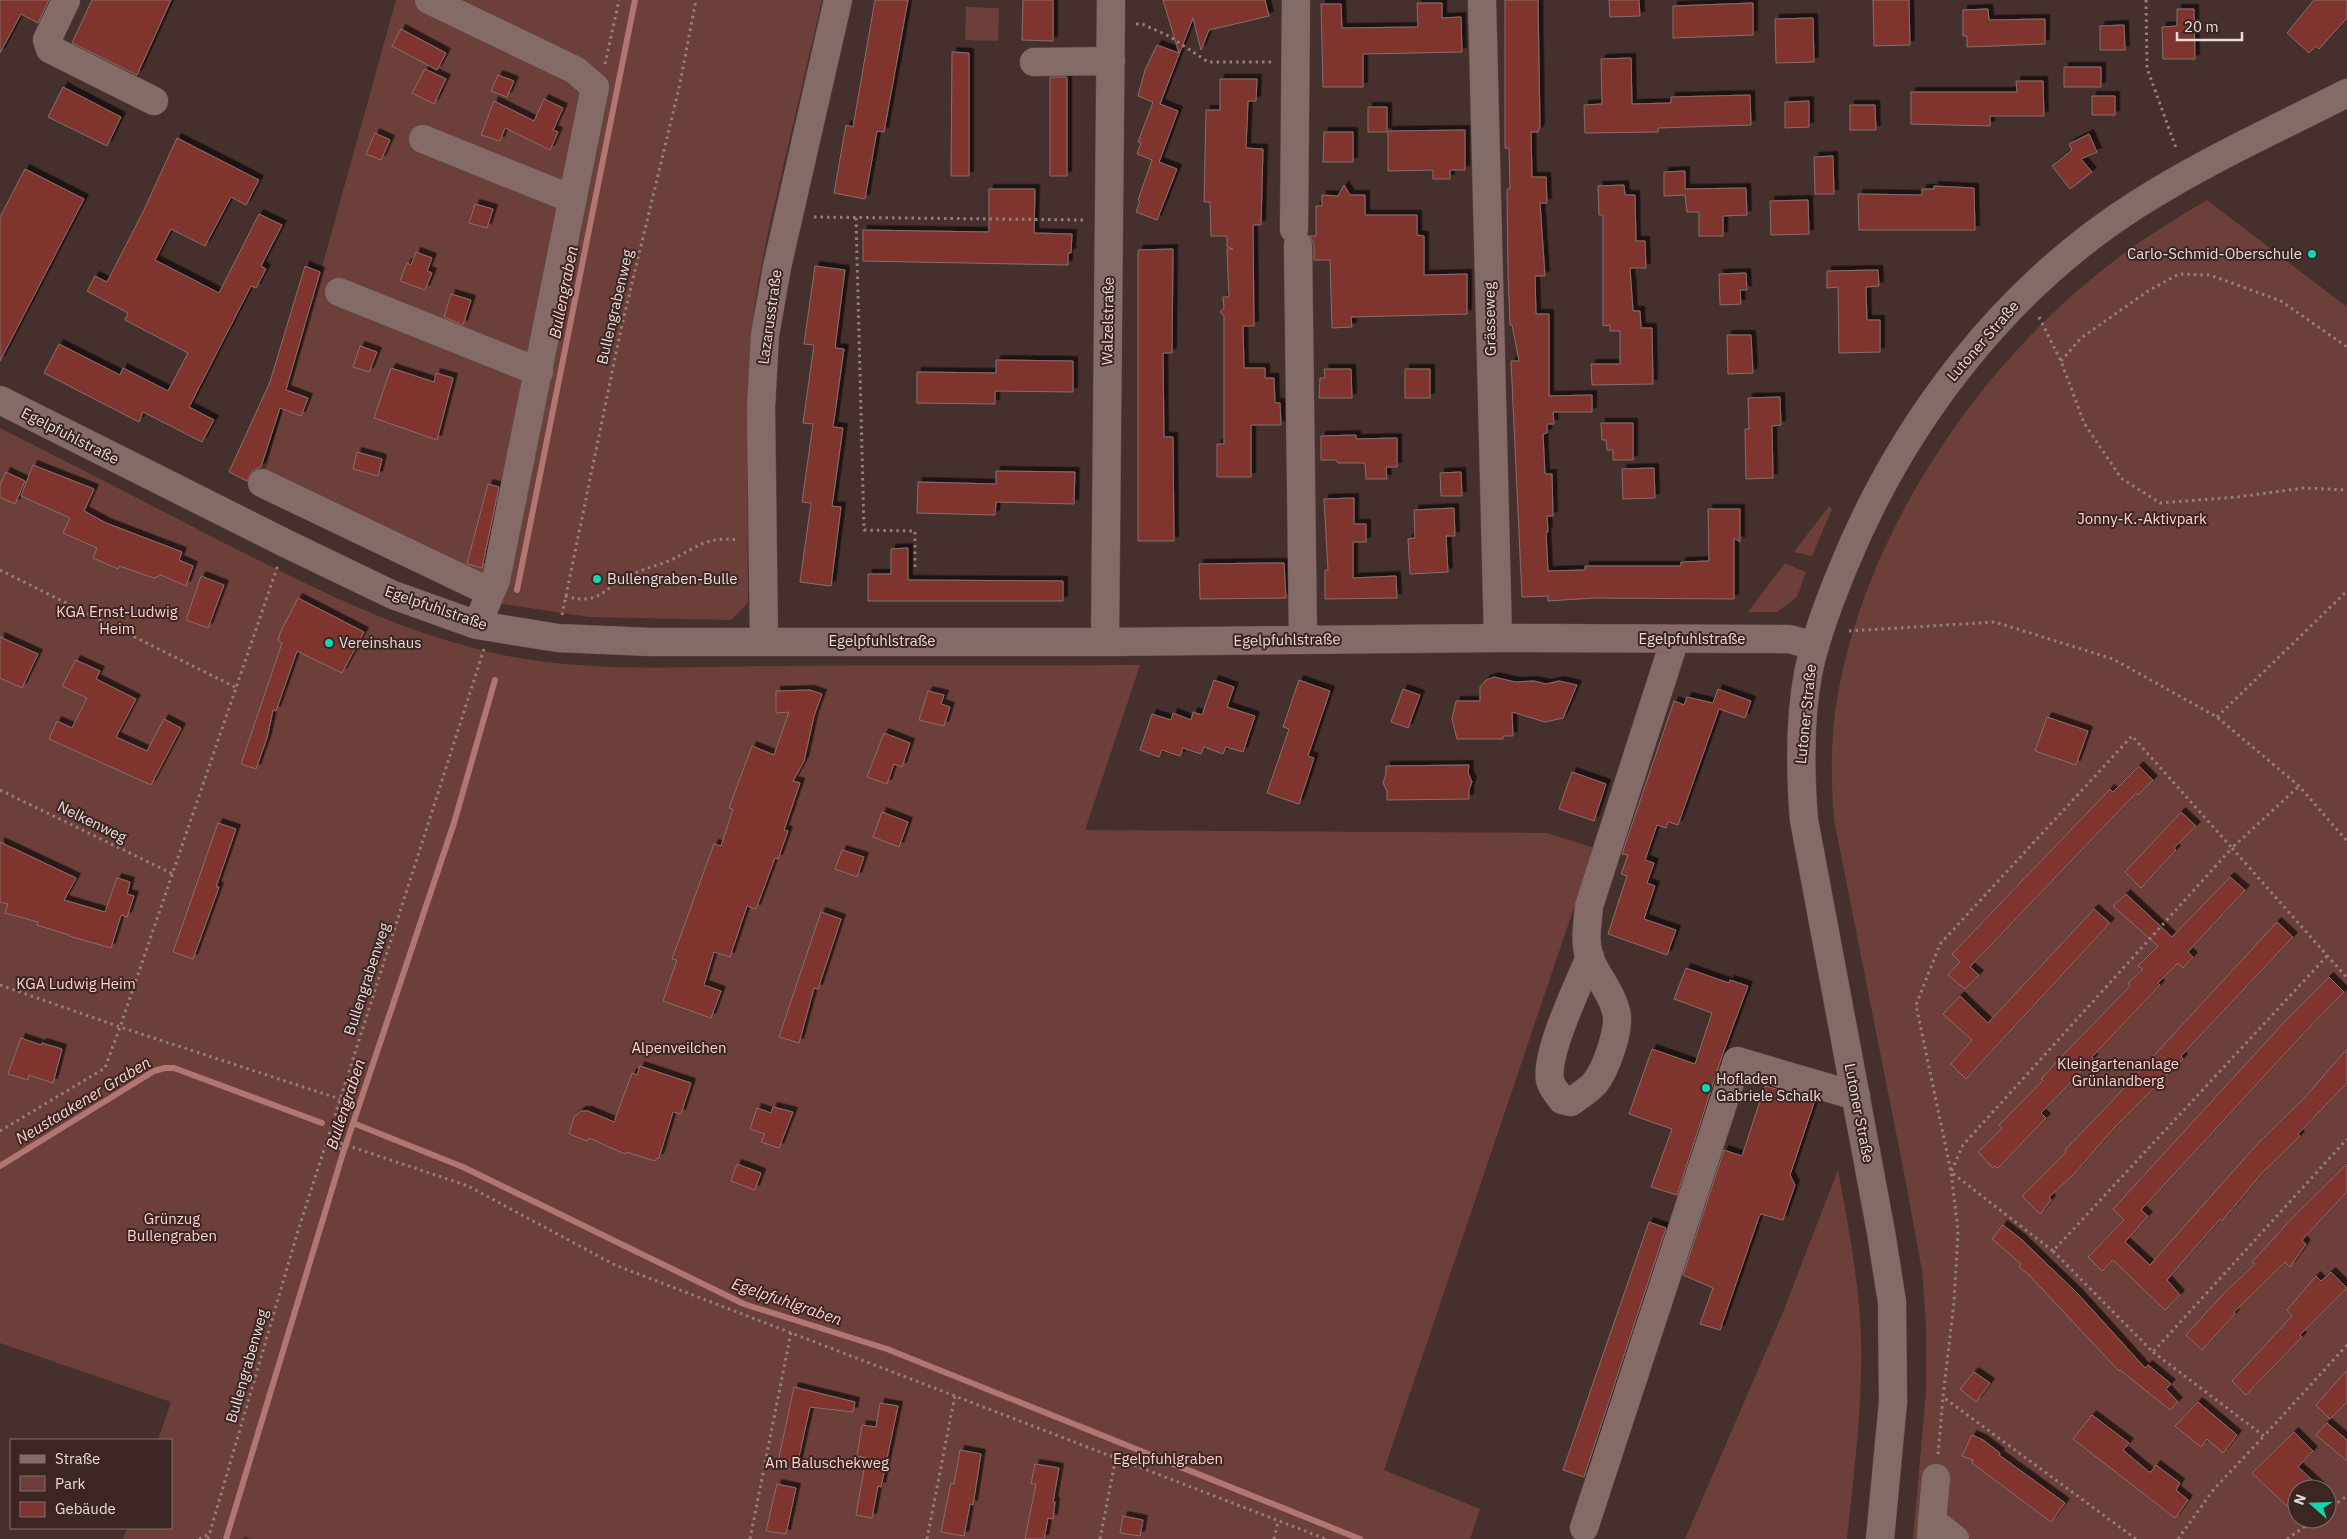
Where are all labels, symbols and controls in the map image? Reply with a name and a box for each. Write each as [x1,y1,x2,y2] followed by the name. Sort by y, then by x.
[2177,10,2242,42] scale bar
[2184,17,2219,36] text: 20 m
[544,244,582,340] water label: Bullengraben
[2127,244,2302,263] place label: Carlo-Schmid-Oberschule
[592,247,637,366] street label: Bullengrabenweg
[2306,248,2318,260] marker: Carlo-Schmid-Oberschule
[753,268,786,366] street label: Lazarusstraße
[1097,277,1118,365] street label: Walzelstraße
[1479,282,1500,356] street label: Grässeweg
[1942,296,2023,385] street label: Lutoner Straße
[18,403,122,468] street label: Egelpfuhlstraße
[2077,509,2207,528] park label: Jonny-K.-Aktivpark
[607,569,738,588] place label: Bullengraben-Bulle
[591,573,603,585] marker: Bullengraben-Bulle
[382,581,490,634] street label: Egelpfuhlstraße
[56,602,178,638] park label: KGA Ernst-Ludwig Heim
[1233,629,1341,650] street label: Egelpfuhlstraße
[1638,629,1746,648] street label: Egelpfuhlstraße
[828,631,936,650] street label: Egelpfuhlstraße
[339,633,422,652] place label: Vereinshaus
[323,637,335,649] marker: Vereinshaus
[1791,663,1820,765] street label: Lutoner Straße
[54,797,130,847] street label: Nelkenweg
[339,920,394,1038] street label: Bullengrabenweg
[16,974,136,993] park label: KGA Ludwig Heim
[631,1038,727,1057] park label: Alpenveilchen
[12,1052,154,1148] water label: Neustaakener Graben
[2057,1054,2179,1090] park label: Kleingartenanlage Grünlandberg
[321,1056,369,1152] water label: Bullengraben
[1841,1062,1878,1164] street label: Lutoner Straße
[1716,1069,1821,1105] place label: Hofladen Gabriele Schalk
[1700,1082,1712,1094] marker: Hofladen Gabriele Schalk
[127,1209,217,1245] park label: Grünzug Bullengraben
[729,1273,845,1329] water label: Egelpfuhlgraben
[221,1307,272,1425] street label: Bullengrabenweg
[10,1439,172,1529] legend
[55,1449,100,1468] text: Straße
[1113,1449,1223,1468] park label: Egelpfuhlgraben
[765,1453,889,1472] park label: Am Baluschekweg
[55,1474,85,1493] text: Park
[2287,1479,2337,1529] north arrow
[2290,1492,2310,1507] text: N
[55,1499,116,1518] text: Gebäude

